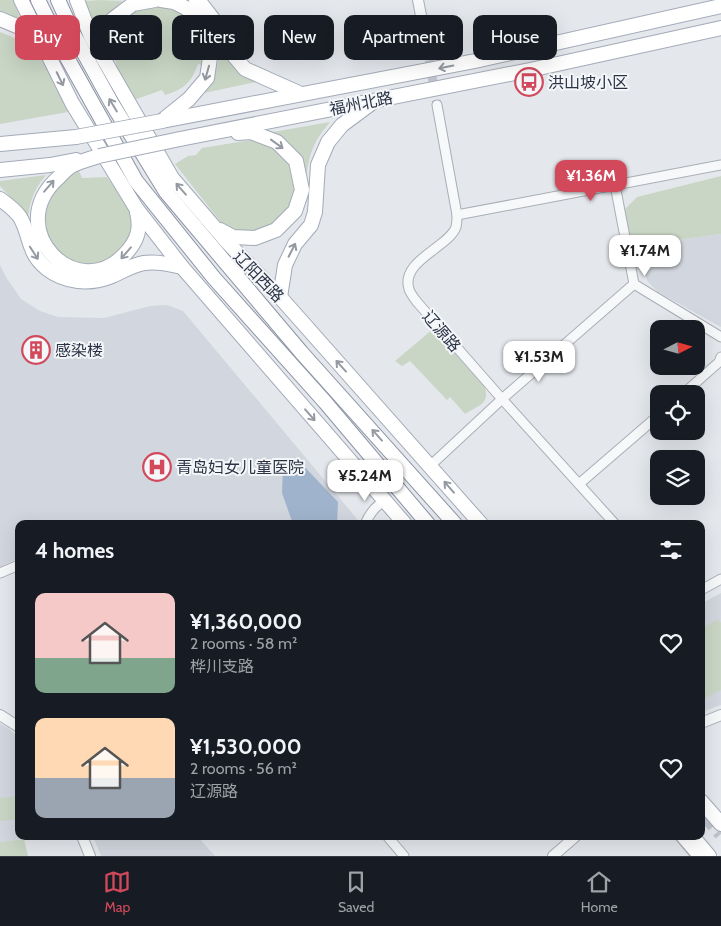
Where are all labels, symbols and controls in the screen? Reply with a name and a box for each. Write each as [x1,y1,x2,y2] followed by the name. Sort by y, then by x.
[15,15,80,60] chip: Buy
[90,15,162,60] chip: Rent
[172,15,254,60] chip: Filters
[264,15,334,60] chip: New
[344,15,463,60] chip: Apartment
[473,15,557,60] chip: House
[439,62,455,72] one-way arrow
[201,65,211,81] one-way arrow
[514,67,544,97] bus stop icon: 洪山坡小区
[56,71,65,86] one-way arrow
[548,73,628,92] place label: 洪山坡小区
[328,88,394,119] street label: 福州北路
[108,99,118,113] one-way arrow
[271,138,284,149] one-way arrow
[550,160,632,202] pin: ¥1.36M
[566,166,616,185] text: ¥1.36M
[44,179,55,192] one-way arrow
[176,182,187,195] one-way arrow
[604,234,686,277] pin: ¥1.74M
[620,241,670,260] text: ¥1.74M
[288,243,297,258] one-way arrow
[30,246,40,260] one-way arrow
[120,246,132,259] one-way arrow
[230,247,288,306] street label: 辽阳西路
[419,307,465,356] street label: 辽源路
[650,320,705,375] north arrow
[650,320,705,505] map controls
[21,335,51,365] building icon: 感染楼
[498,340,580,383] pin: ¥1.53M
[55,341,103,360] place label: 感染楼
[514,347,564,366] text: ¥1.53M
[335,359,346,372] one-way arrow
[650,385,705,440] button: locate
[305,408,316,421] one-way arrow
[371,428,383,441] one-way arrow
[650,450,705,505] button: layers
[142,452,172,482] hospital icon: 青岛妇女儿童医院
[176,458,304,477] place label: 青岛妇女儿童医院
[324,460,406,502] pin: ¥5.24M
[338,466,392,485] text: ¥5.24M
[443,481,454,494] one-way arrow
[657,536,685,564] icon: filters
[35,538,114,563] text: 4 homes
[190,609,302,634] text: ¥1,360,000
[75,613,135,673] icon: home
[657,629,685,657] icon: heart
[190,634,297,653] text: 2 rooms · 58 m²
[190,657,254,676] text: 桦川支路
[190,734,302,759] text: ¥1,530,000
[75,738,135,798] icon: home
[657,754,685,782] icon: heart
[190,759,297,778] text: 2 rooms · 56 m²
[190,782,238,801] text: 辽源路
[103,868,131,916] tab: Map
[338,868,374,916] tab: Saved
[581,868,618,916] tab: Home

